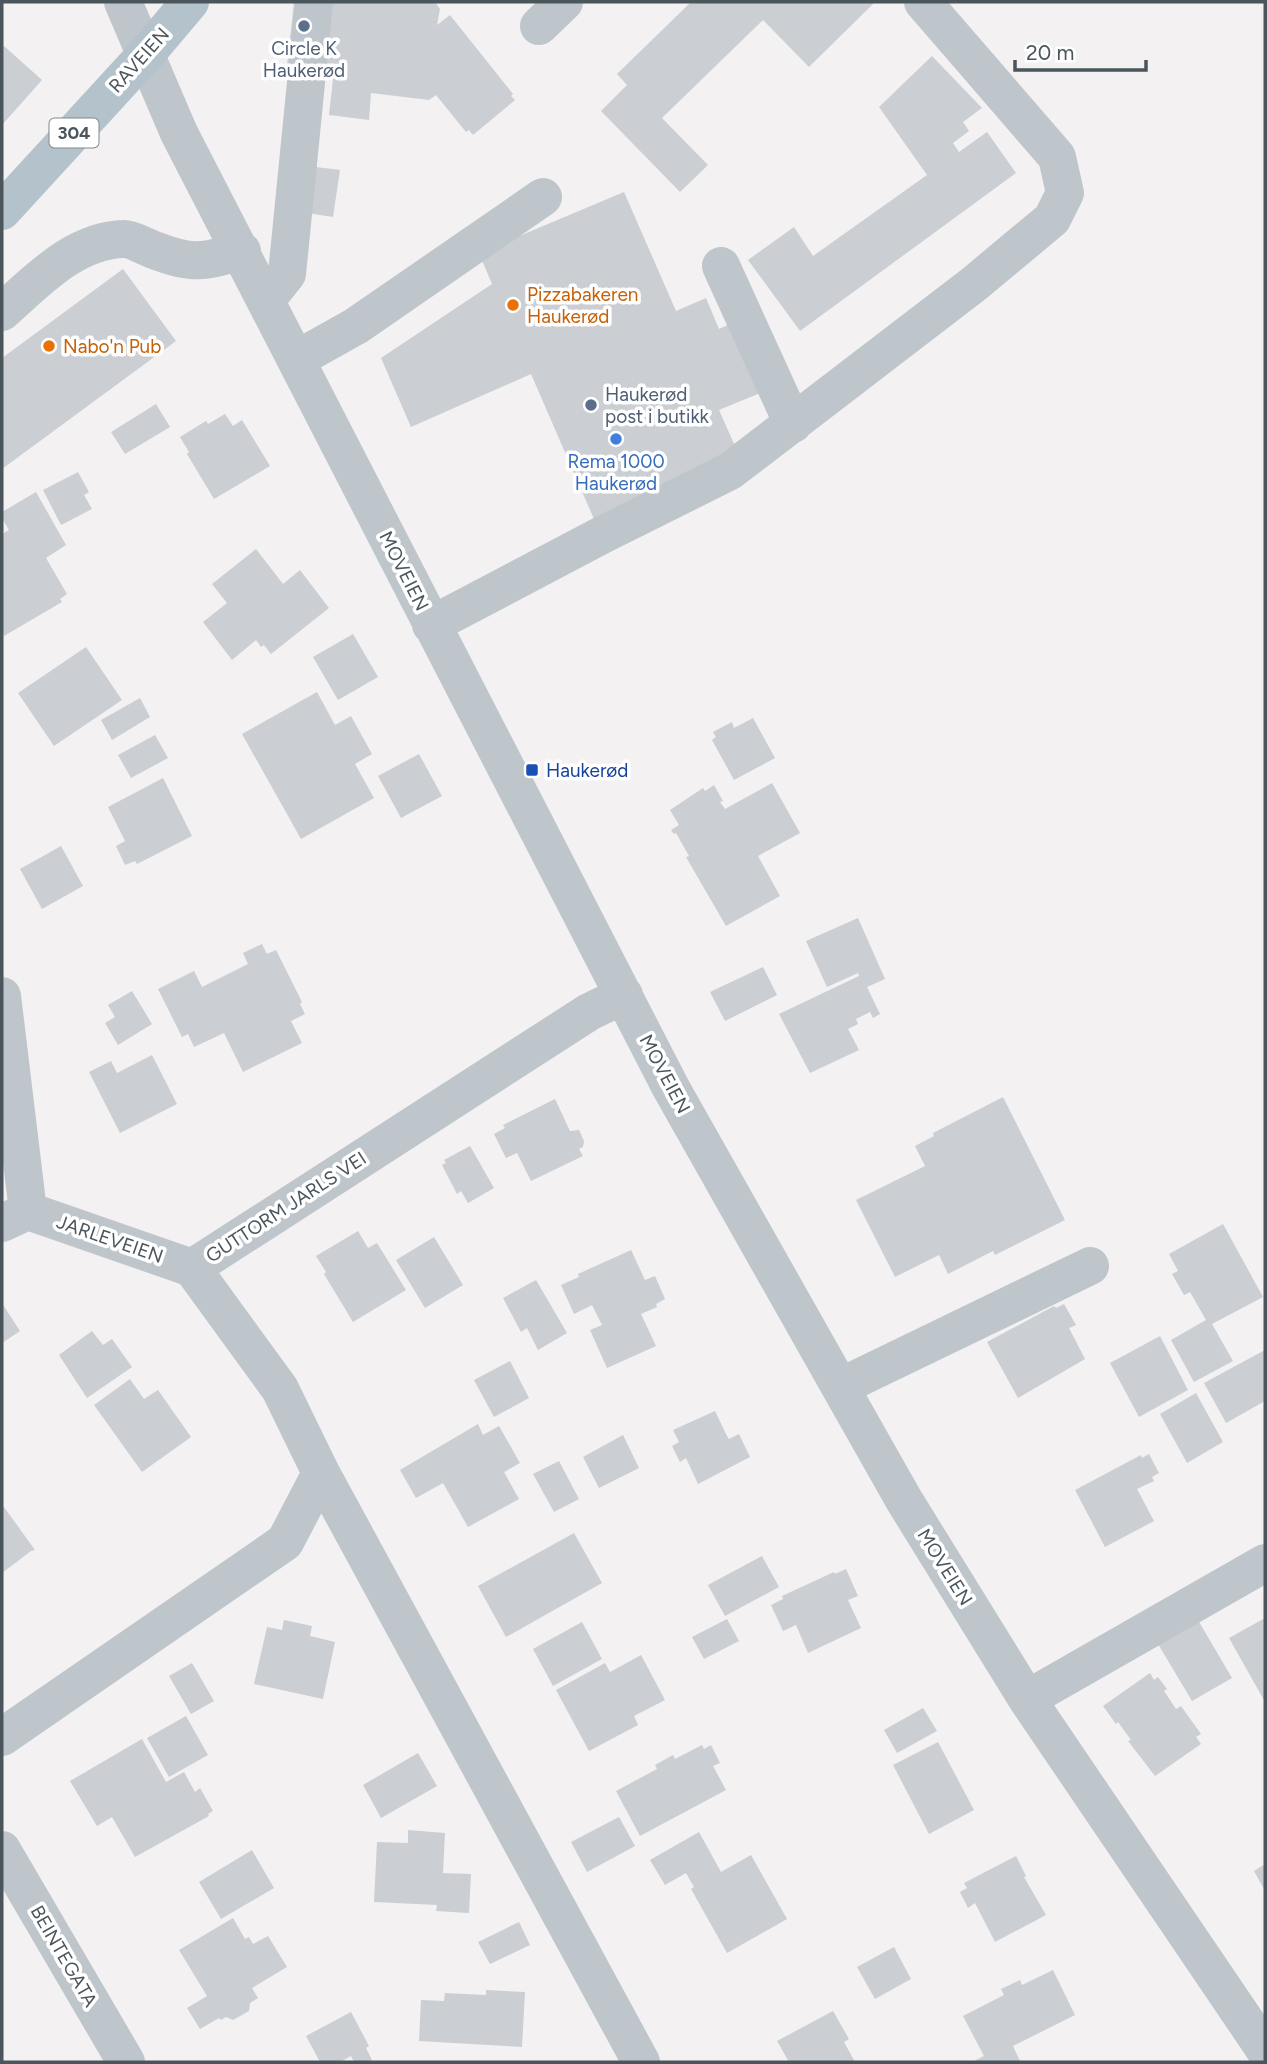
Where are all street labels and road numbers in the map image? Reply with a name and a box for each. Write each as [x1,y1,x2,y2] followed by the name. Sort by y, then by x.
[104,23,174,97] street label: RAVEIEN
[50,118,98,148] road number: 304
[374,527,434,615] street label: MOVEIEN
[635,1031,695,1117] street label: MOVEIEN
[202,1147,370,1267] street label: GUTTORM JARLS VEI
[54,1210,166,1268] street label: JARLEVEIEN
[912,1524,978,1610] street label: MOVEIEN
[26,1901,102,2011] street label: BEINTEGATA

